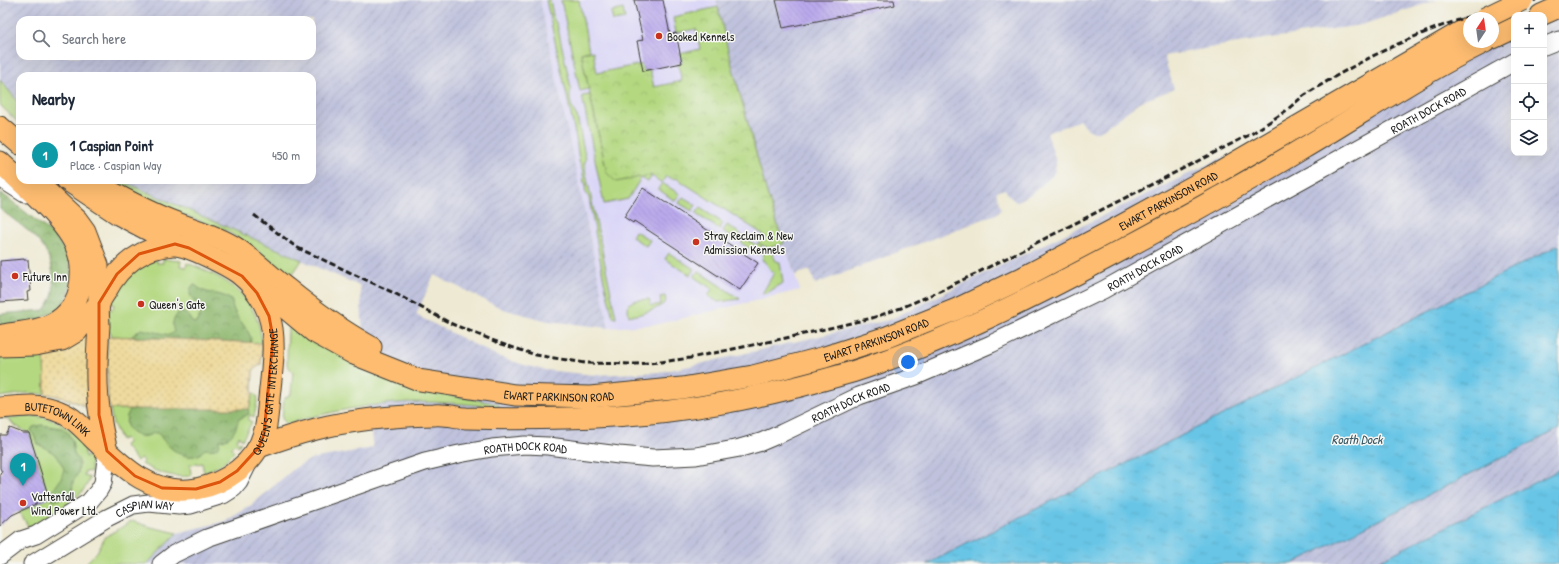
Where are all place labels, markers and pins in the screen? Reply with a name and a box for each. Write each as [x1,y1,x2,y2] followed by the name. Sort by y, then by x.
[667,28,735,45] place label: Booked Kennels
[654,31,664,41] marker: Booked Kennels
[704,227,793,258] place label: Stray Reclaim & New Admission Kennels
[691,237,701,247] marker: Stray Reclaim & New Admission Kennels
[22,268,67,285] place label: Future Inn
[10,271,20,281] marker: Future Inn
[149,296,206,313] place label: Queen's Gate
[136,299,146,309] marker: Queen's Gate
[10,453,36,486] pin: 1
[31,488,98,519] place label: Vattenfall Wind Power Ltd.
[18,498,28,508] marker: Vattenfall Wind Power Ltd.

